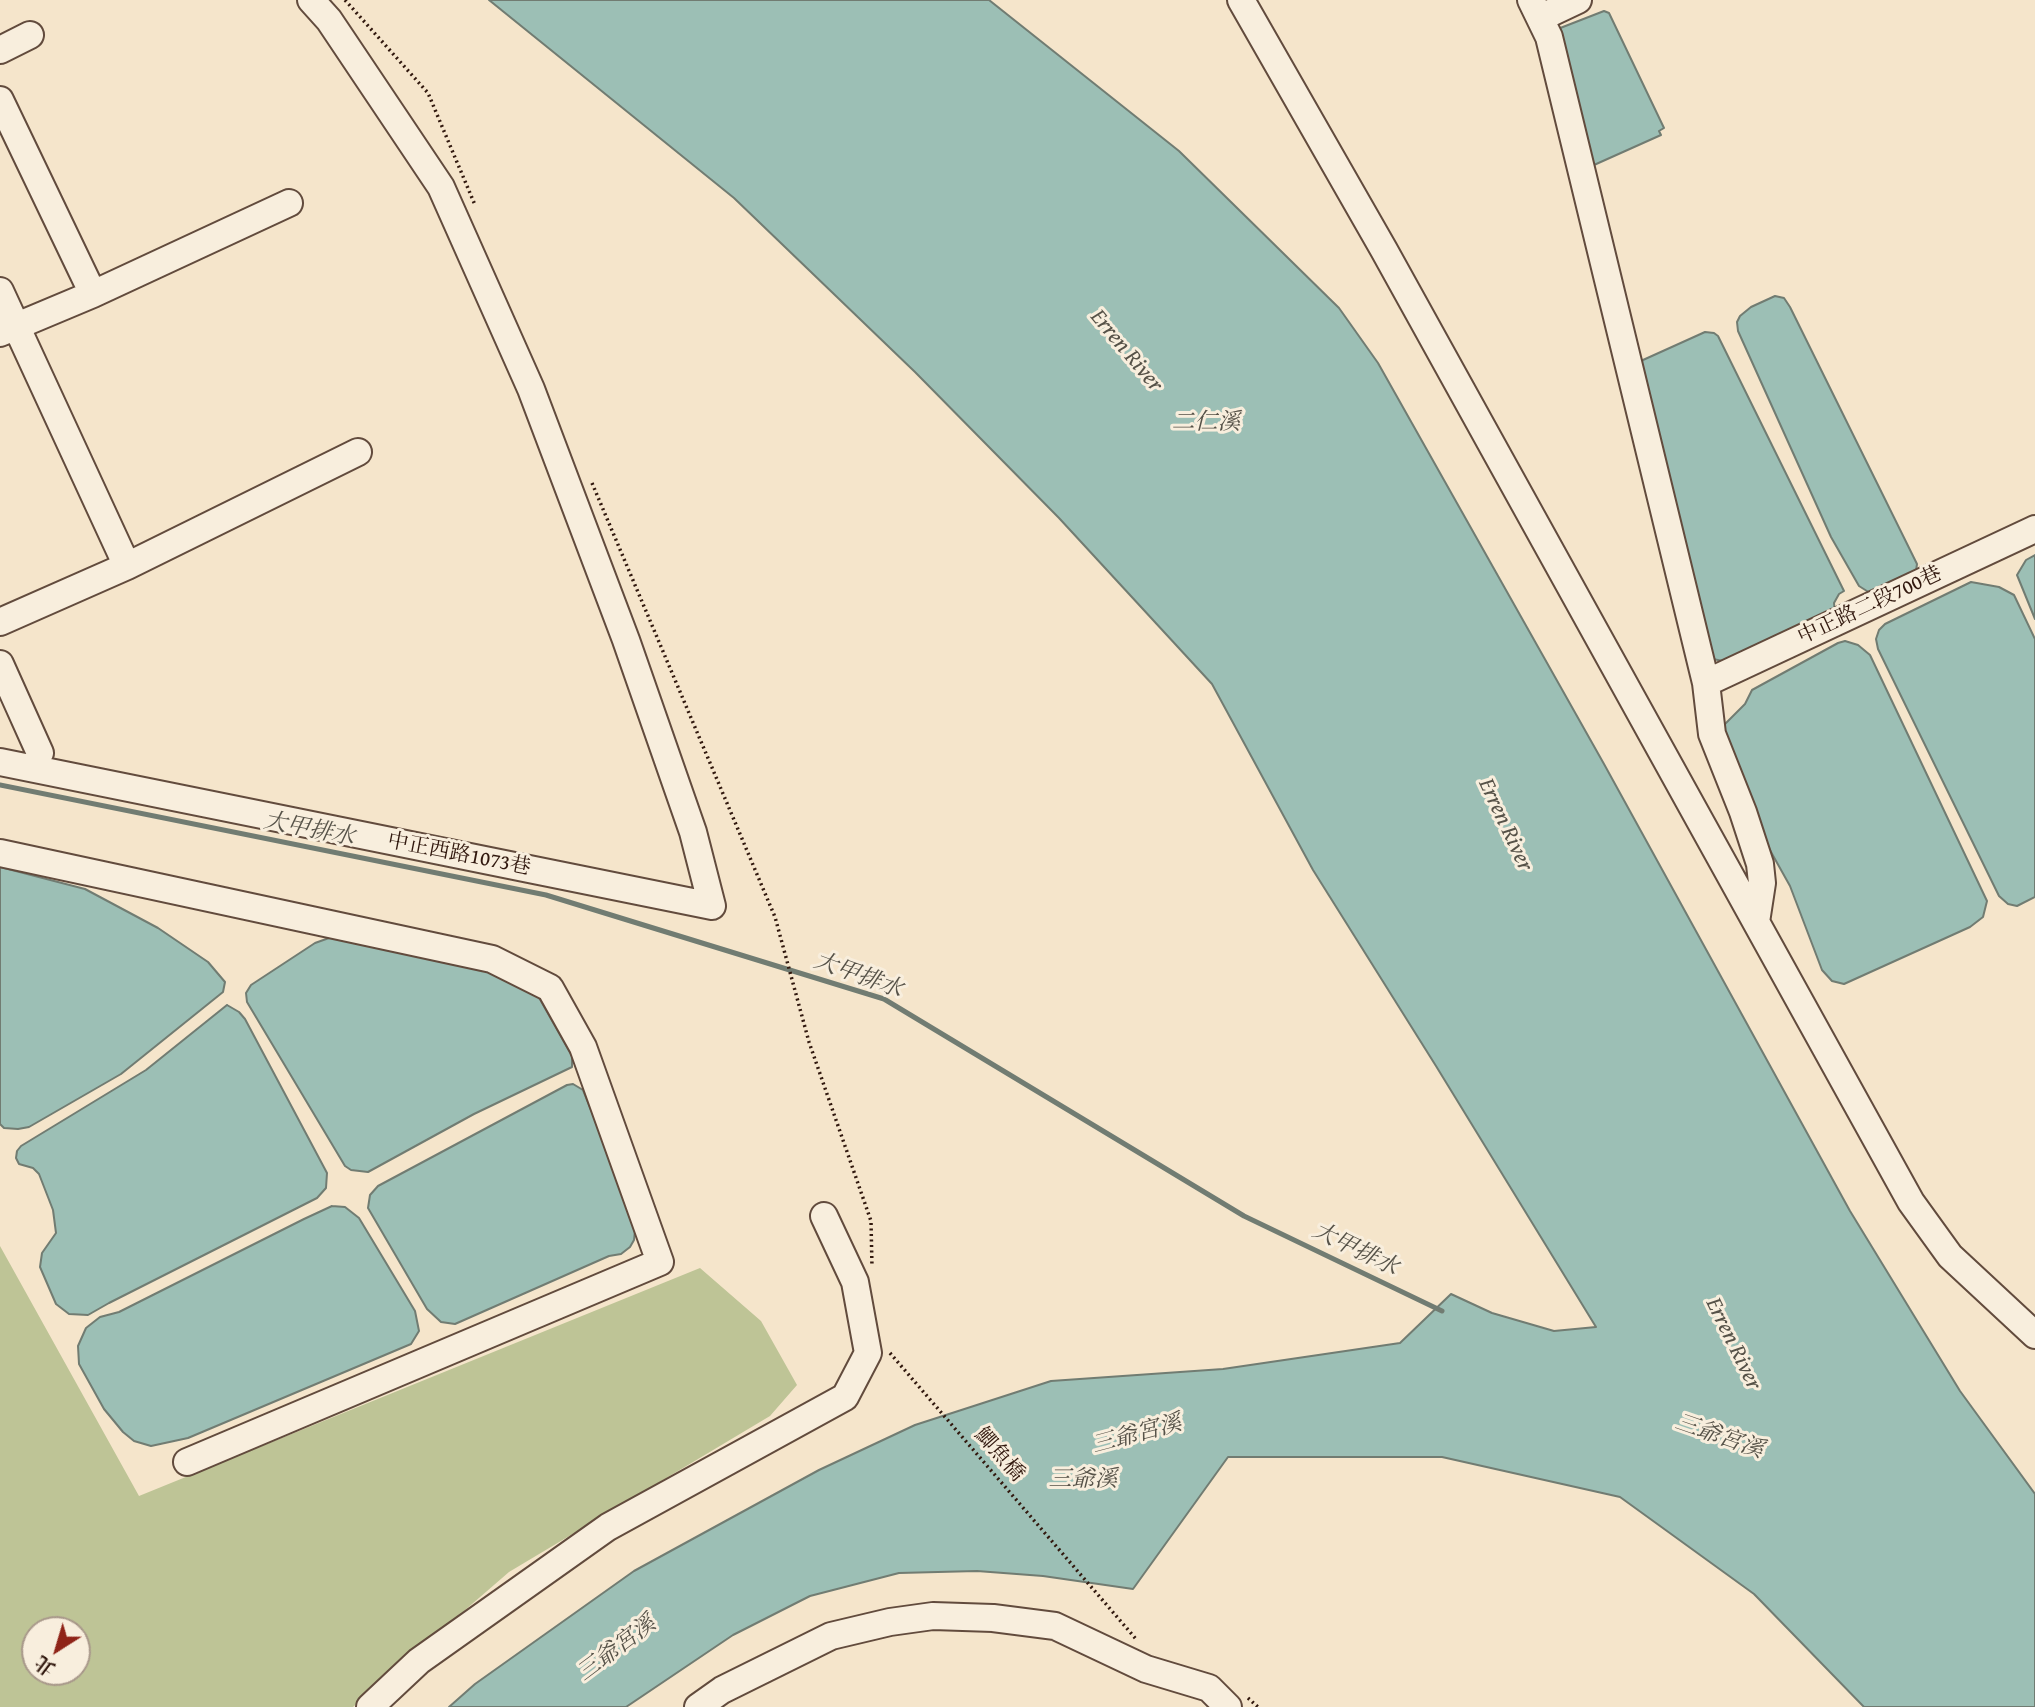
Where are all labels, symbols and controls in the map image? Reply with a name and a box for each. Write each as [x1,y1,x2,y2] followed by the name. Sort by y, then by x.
[1084,304,1168,398] water label: Erren River
[1172,409,1240,437] water label: 二仁溪
[1794,562,1946,650] street label: 中正路二段700巷
[1472,774,1538,876] water label: Erren River
[261,808,357,852] water label: 大甲排水
[385,829,533,881] street label: 中正西路1073巷
[810,947,906,1005] water label: 大甲排水
[1308,1217,1402,1283] water label: 大甲排水
[1699,1293,1767,1395] water label: Erren River
[1671,1409,1767,1465] water label: 三爺宮溪
[1089,1410,1185,1460] water label: 三爺宮溪
[969,1423,1029,1487] street label: 鯽魚橋
[1049,1466,1117,1494] water label: 三爺溪
[572,1610,662,1688] water label: 三爺宮溪
[21,1616,91,1686] north arrow
[29,1649,61,1683] text: 北

